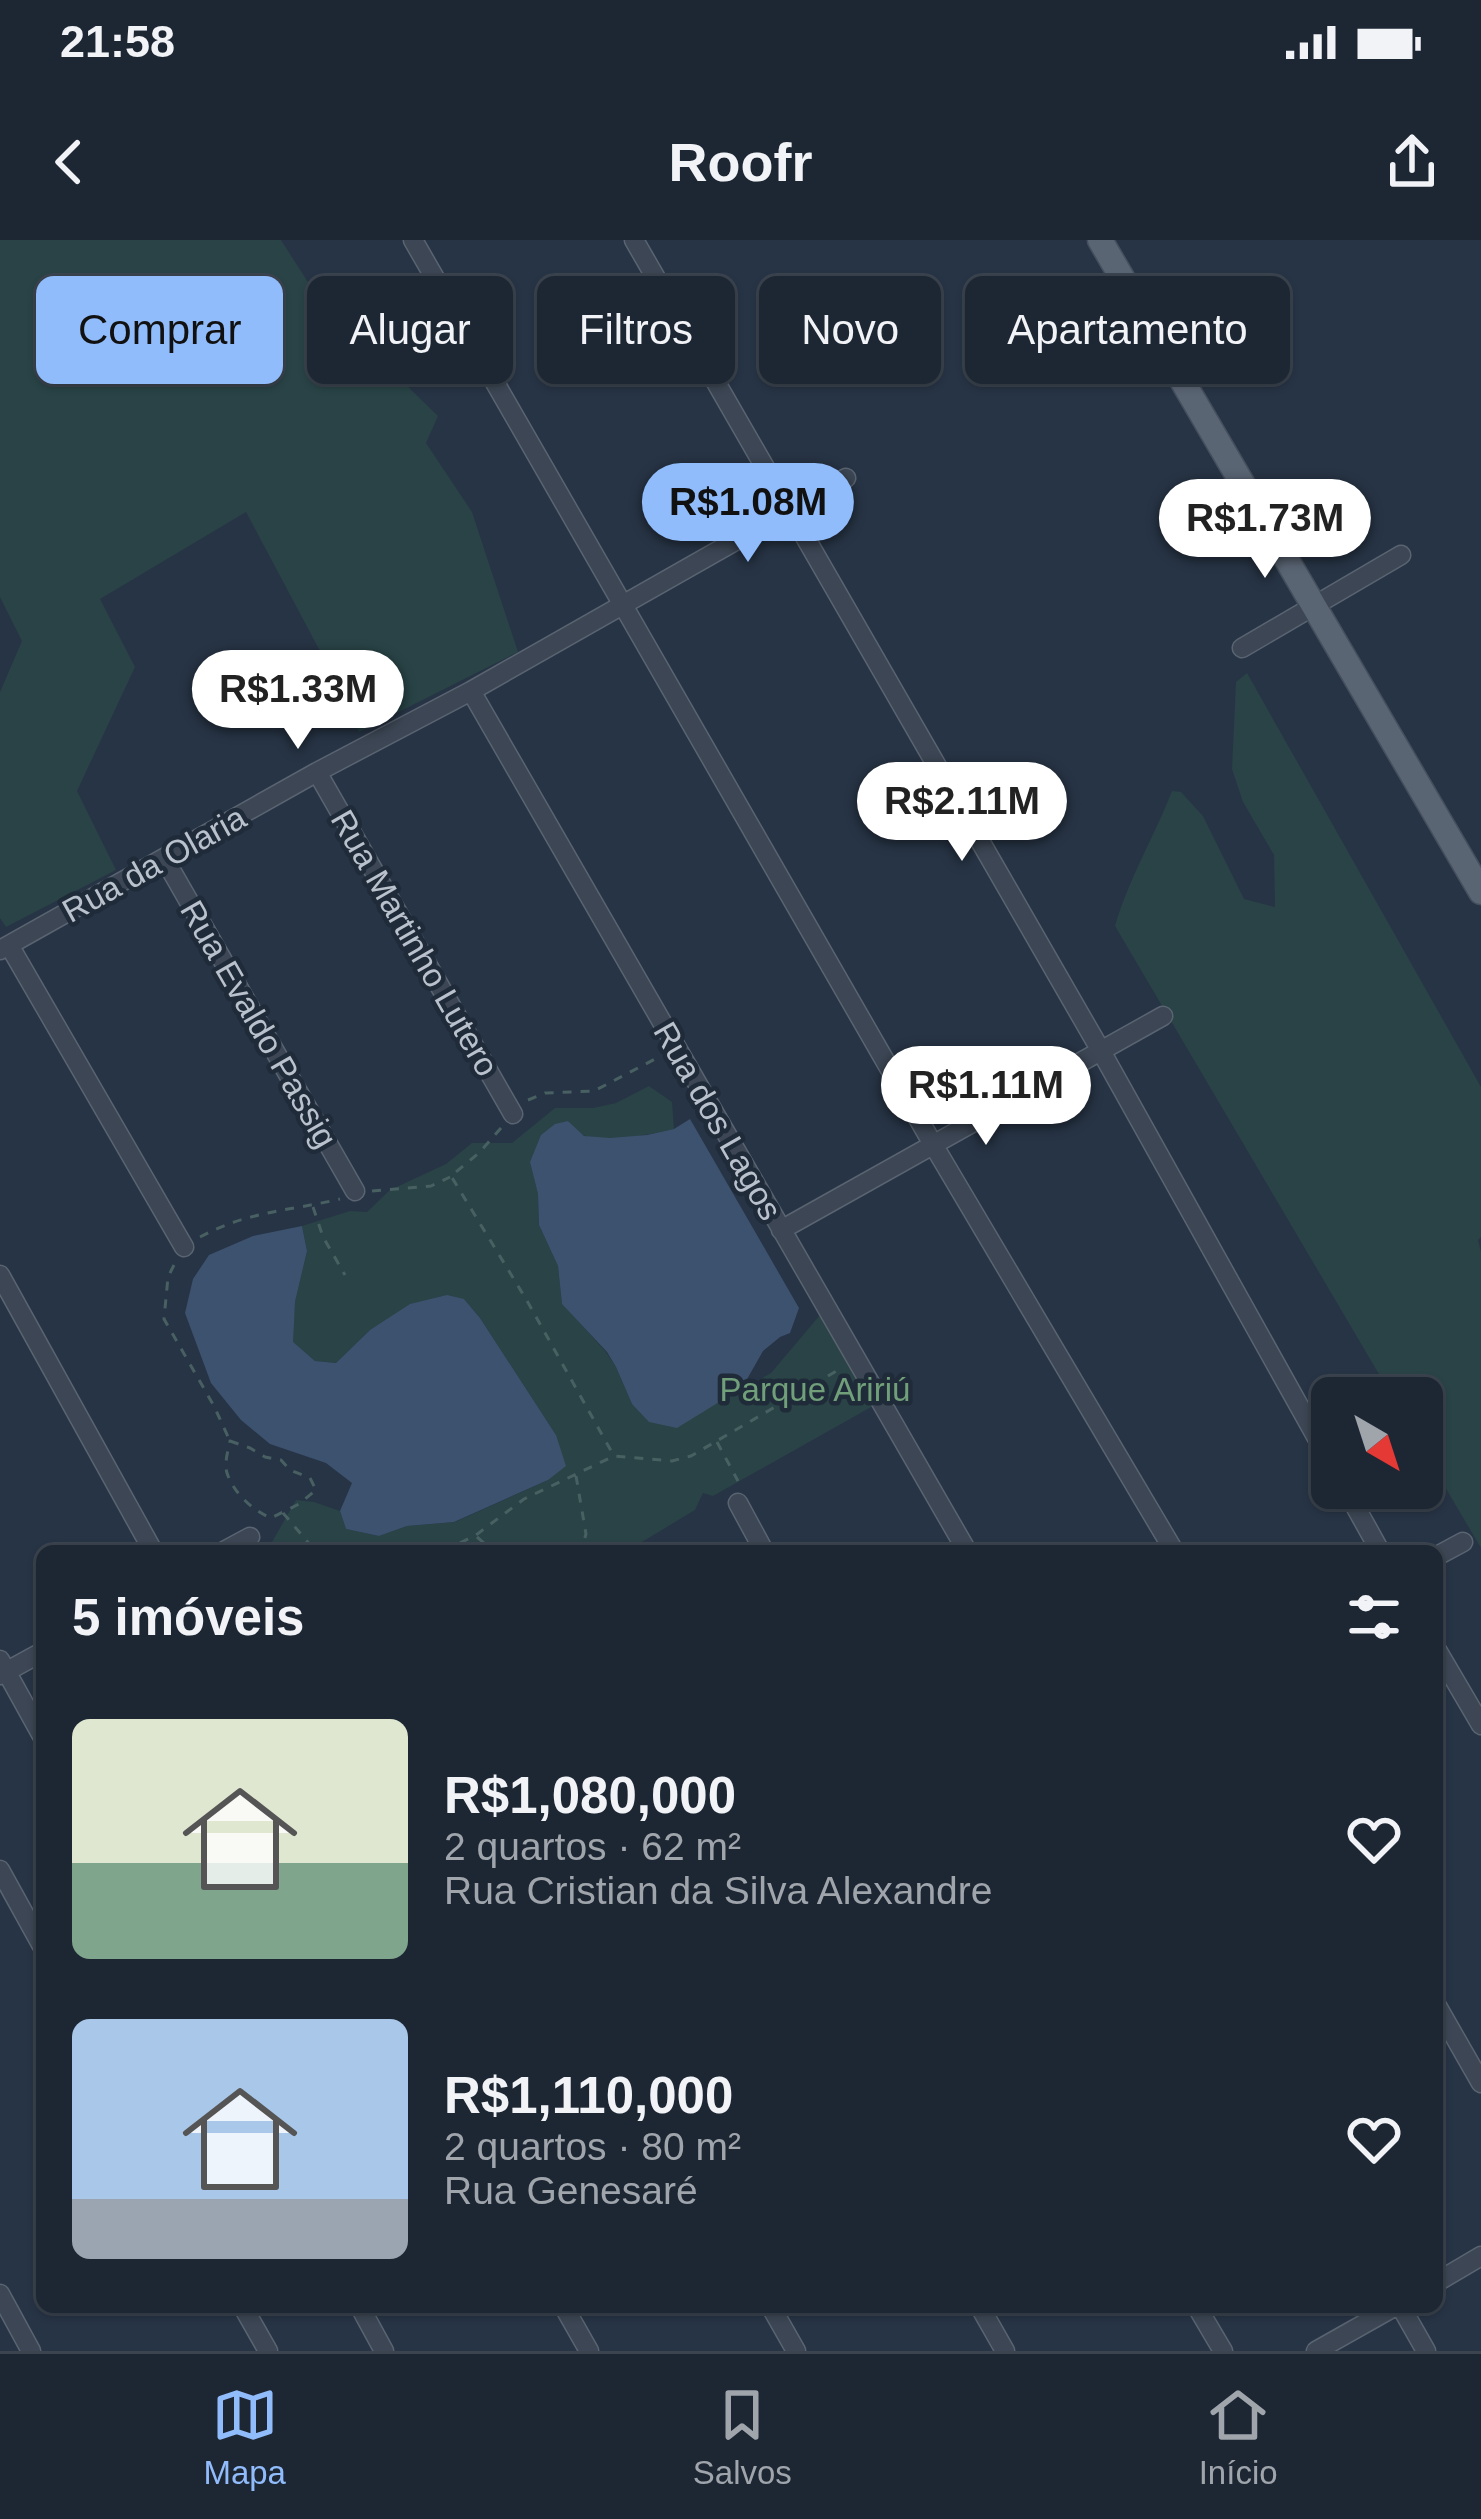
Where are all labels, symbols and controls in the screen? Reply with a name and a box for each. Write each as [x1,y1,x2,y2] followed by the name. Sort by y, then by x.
[60,16,175,67] text: 21:58
[36,129,102,195] icon: back
[1379,129,1445,195] icon: share
[669,132,812,192] text: Roofr
[36,276,283,384] chip: Comprar
[307,276,513,384] chip: Alugar
[537,276,735,384] chip: Filtros
[759,276,941,384] chip: Novo
[965,276,1290,384] chip: Apartamento
[637,463,859,565] pin: R$1.08M
[1154,479,1376,581] pin: R$1.73M
[669,480,827,523] text: R$1.08M
[1186,496,1344,539] text: R$1.73M
[187,650,409,752] pin: R$1.33M
[219,667,377,710] text: R$1.33M
[851,762,1073,864] pin: R$2.11M
[884,779,1040,822] text: R$2.11M
[56,798,253,930] street label: Rua da Olaria
[324,803,506,1083] street label: Rua Martinho Lutero
[173,894,345,1154] street label: Rua Evaldo Passig
[646,1016,790,1226] street label: Rua dos Lagos
[875,1046,1097,1148] pin: R$1.11M
[908,1063,1064,1106] text: R$1.11M
[720,1371,910,1408] park label: Parque Aririú
[1311,1377,1443,1509] north arrow
[1311,1377,1443,1509] map controls
[1341,1584,1407,1650] icon: filters
[72,1589,304,1646] text: 5 imóveis
[168,1767,312,1911] icon: home
[444,1767,736,1824] text: R$1,080,000
[1341,1806,1407,1872] icon: heart
[444,1825,741,1868] text: 2 quartos · 62 m²
[444,1869,992,1912] text: Rua Cristian da Silva Alexandre
[168,2067,312,2211] icon: home
[444,2067,733,2124] text: R$1,110,000
[1341,2106,1407,2172] icon: heart
[444,2125,741,2168] text: 2 quartos · 80 m²
[444,2169,698,2212] text: Rua Genesaré
[203,2382,286,2492] tab: Mapa
[693,2382,792,2492] tab: Salvos
[1199,2382,1278,2492] tab: Início

